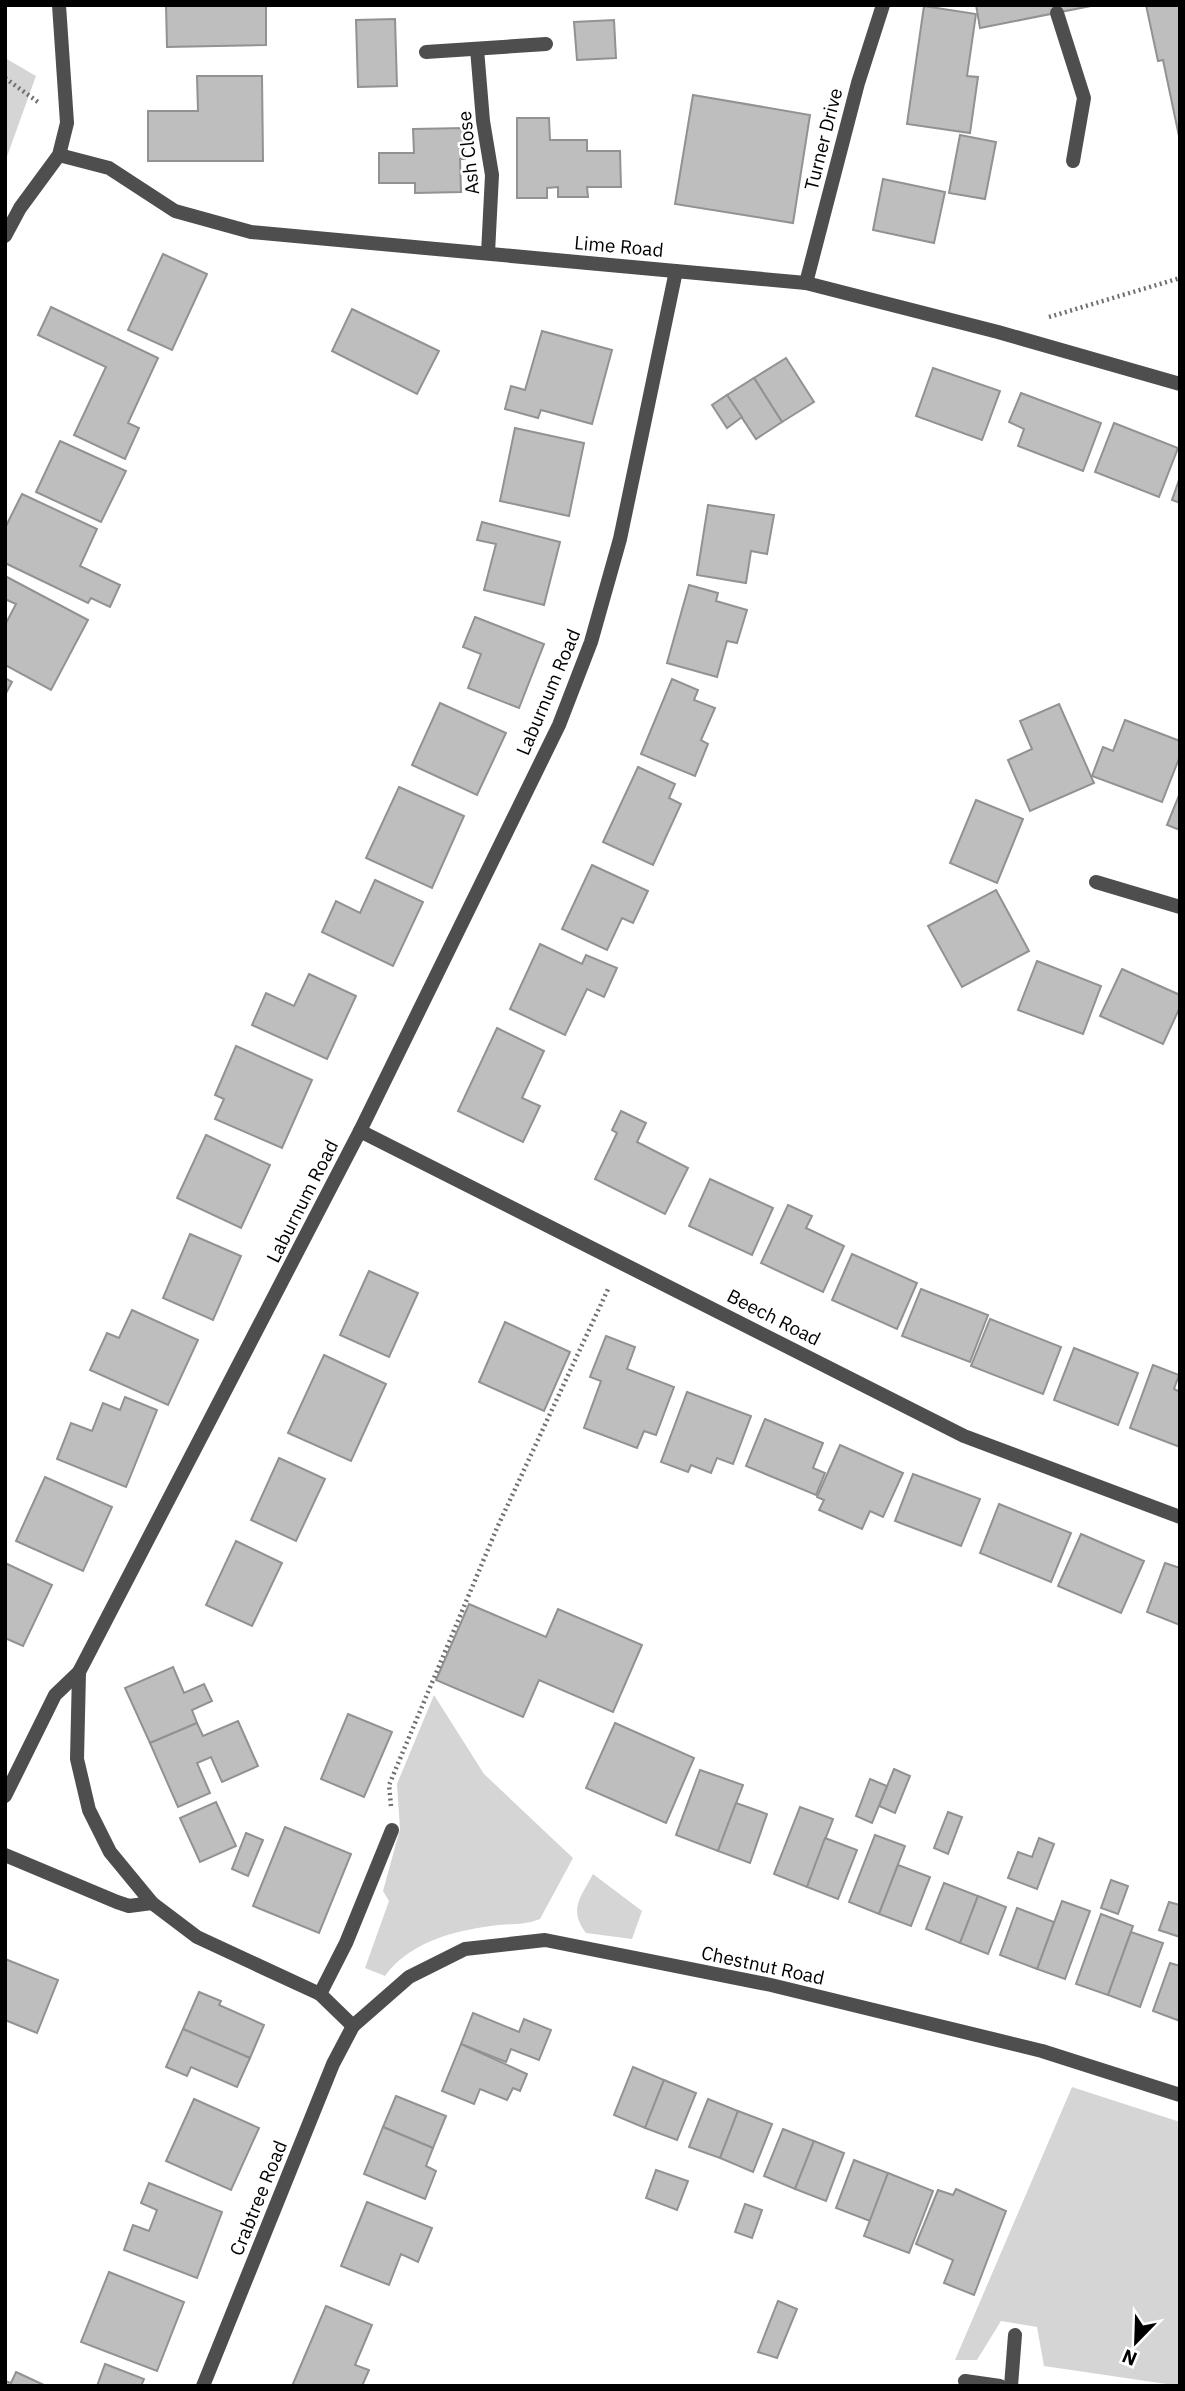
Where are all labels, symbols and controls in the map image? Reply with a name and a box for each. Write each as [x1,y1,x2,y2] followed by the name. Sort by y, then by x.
[799,85,847,193] street label: Turner Drive
[452,110,484,196] street label: Ash Close
[573,230,665,262] street label: Lime Road
[511,625,585,759] street label: Laburnum Road
[261,1136,343,1266] street label: Laburnum Road
[723,1283,825,1351] street label: Beech Road
[699,1940,827,1990] street label: Chestnut Road
[224,2137,292,2259] street label: Crabtree Road
[1101,2307,1171,2377] north arrow
[1118,2344,1140,2371] text: N

